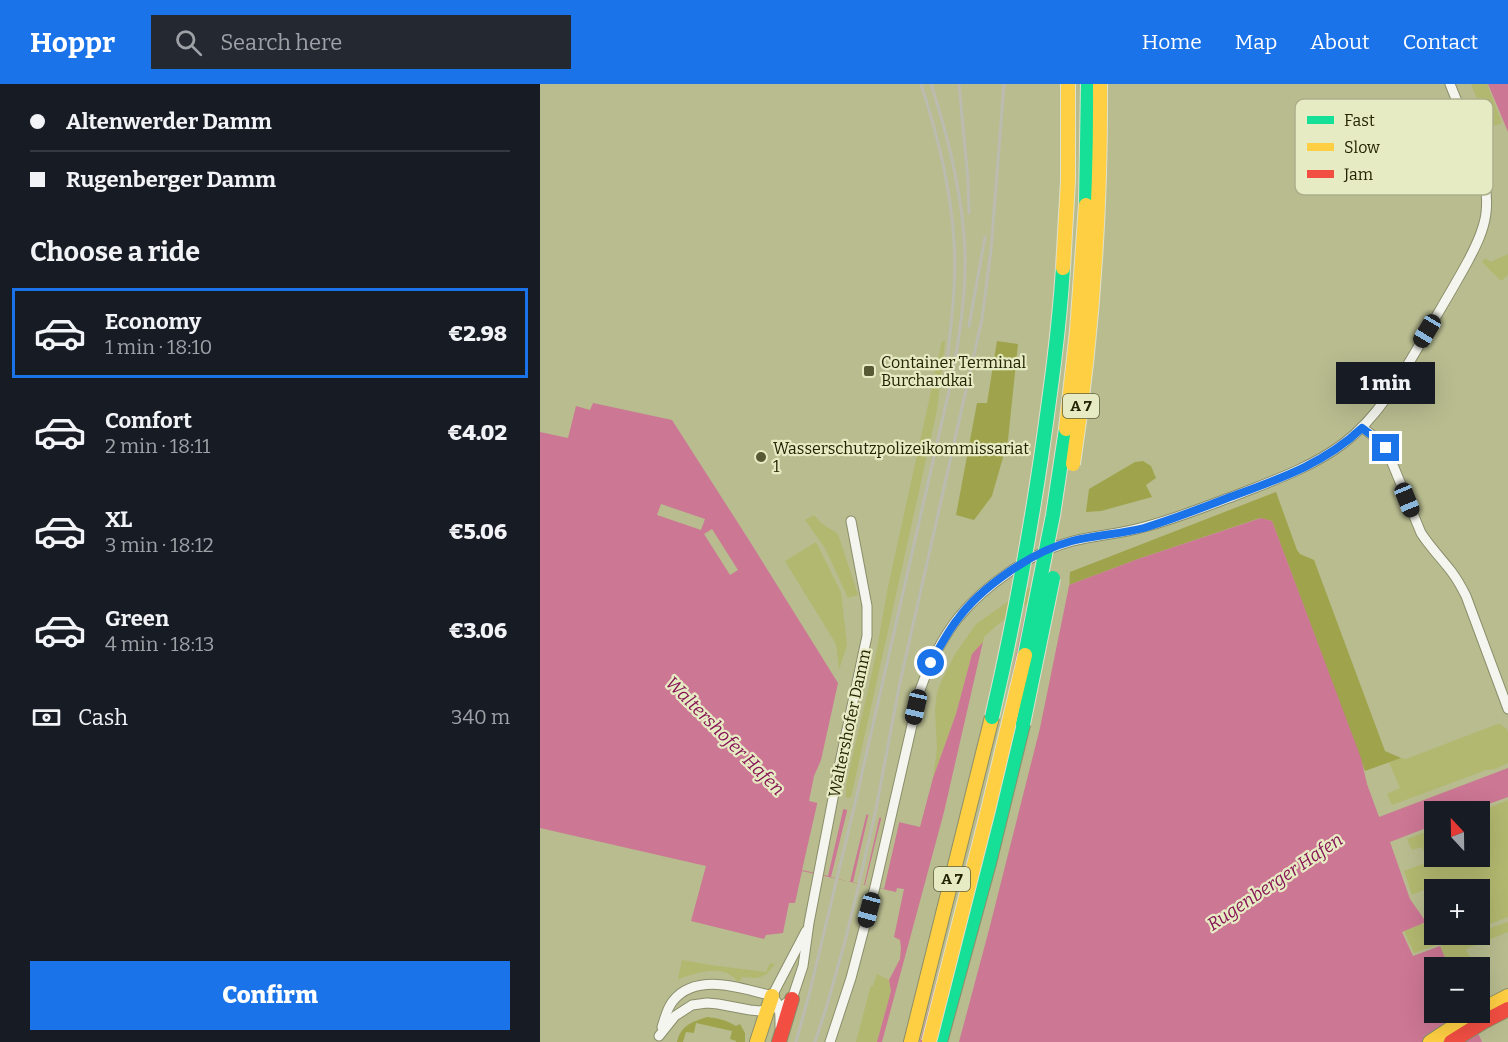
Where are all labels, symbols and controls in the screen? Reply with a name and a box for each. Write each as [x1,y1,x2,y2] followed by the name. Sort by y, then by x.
[151,15,571,69] search box
[30,26,115,59] text: Hoppr
[172,26,205,59] icon: search
[220,29,342,56] text: Search here
[1142,29,1202,55] text: Home
[1235,29,1277,55] text: Map
[1310,29,1370,55] text: About
[1403,29,1478,55] text: Contact
[1295,99,1493,195] legend
[66,108,272,135] text: Altenwerder Damm
[1344,111,1375,130] text: Fast
[1344,138,1380,157] text: Slow
[1343,165,1373,184] text: Jam
[66,166,276,193] text: Rugenberger Damm
[30,236,200,268] text: Choose a ride
[33,306,87,360] icon: car
[105,308,201,335] text: Economy
[1410,311,1444,351] car
[448,320,507,347] text: €2.98
[105,335,212,359] text: 1 min · 18:10
[881,353,1027,390] place label: Container Terminal Burchardkai
[1336,361,1436,403] callout: 1 min
[862,364,876,378] marker: Container Terminal Burchardkai
[1360,371,1411,395] text: 1 min
[1063,394,1099,418] road number: A 7
[33,405,87,459] icon: car
[105,407,192,434] text: Comfort
[447,419,507,446] text: €4.02
[105,434,210,458] text: 2 min · 18:11
[1372,434,1399,461] route end
[773,439,1029,476] place label: Wasserschutzpolizeikommissariat 1
[754,450,768,464] marker: Wasserschutzpolizeikommissariat 1
[1392,480,1422,520] car
[33,504,87,558] icon: car
[105,506,132,533] text: XL
[449,518,507,545] text: €5.06
[105,533,214,557] text: 3 min · 18:12
[33,603,87,657] icon: car
[105,605,169,632] text: Green
[449,617,507,644] text: €3.06
[105,632,214,656] text: 4 min · 18:13
[824,647,875,799] street label: Waltershofer Damm
[917,649,944,676] route start
[661,672,789,800] water label: Waltershofer Hafen
[903,687,929,727] car
[30,701,63,734] icon: cash
[78,704,128,731] text: Cash
[451,705,510,729] text: 340 m
[1424,801,1490,867] north arrow
[1424,801,1490,1023] map controls
[1203,829,1347,935] water label: Rugenberger Hafen
[934,867,970,891] road number: A 7
[1424,879,1490,945] button: +
[856,890,882,930] car
[1424,957,1490,1023] button: −
[30,961,510,1030] button: Confirm

